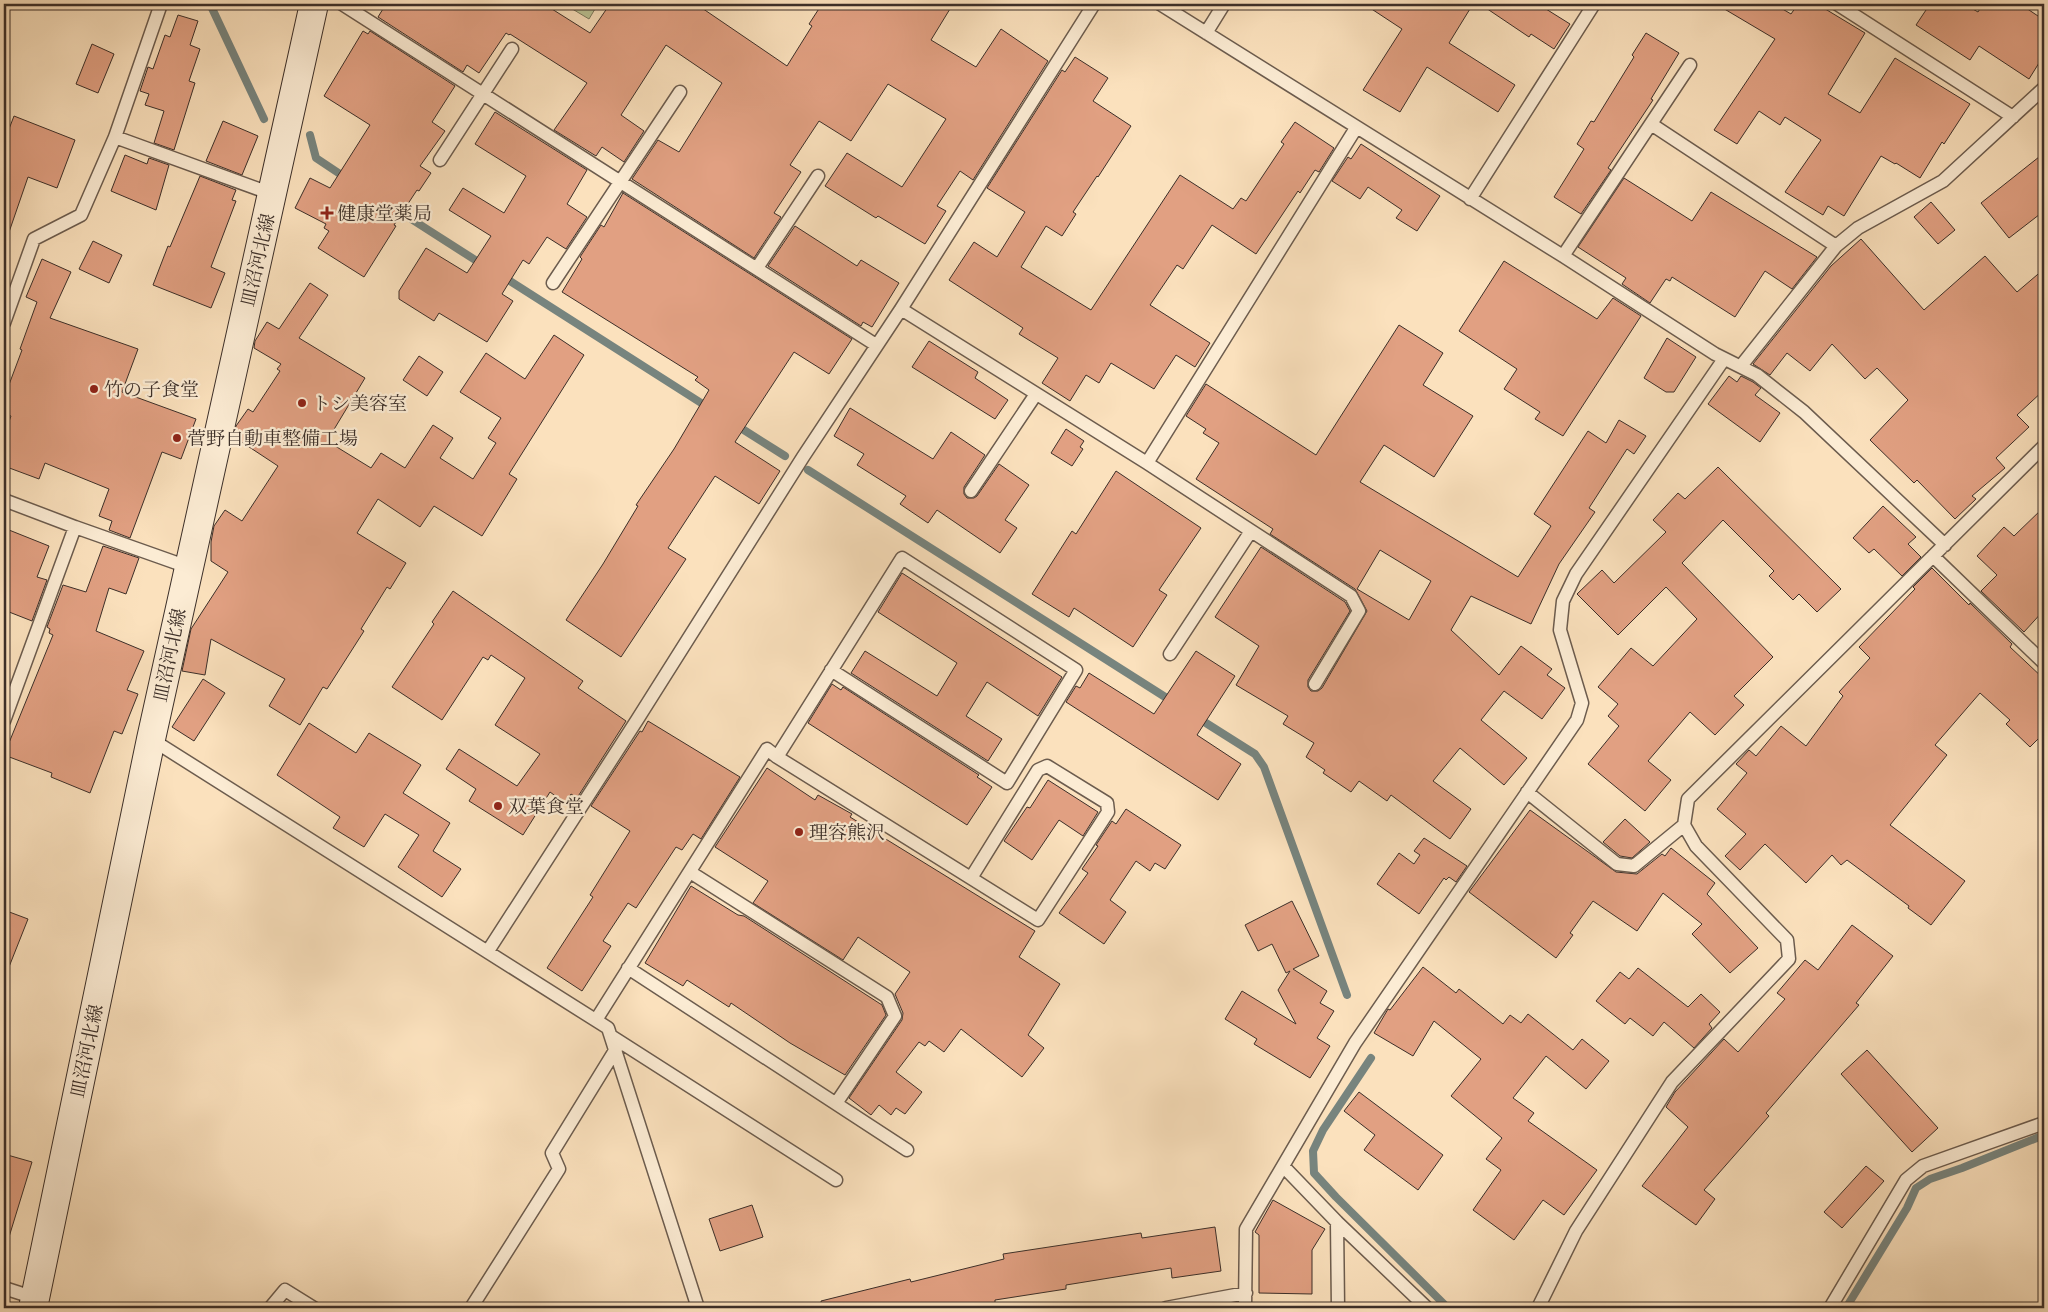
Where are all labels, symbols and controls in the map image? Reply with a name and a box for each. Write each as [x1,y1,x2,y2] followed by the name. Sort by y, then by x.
[337,202,432,226] place label: 健康堂薬局
[321,207,333,219] marker: 健康堂薬局
[236,211,280,309] street label: 皿沼河北線
[104,378,199,402] place label: 竹の子食堂
[88,383,100,395] marker: 竹の子食堂
[312,392,407,416] place label: トシ美容室
[296,397,308,409] marker: トシ美容室
[187,427,358,451] place label: 菅野自動車整備工場
[171,432,183,444] marker: 菅野自動車整備工場
[148,606,192,704] street label: 皿沼河北線
[508,795,584,819] place label: 双葉食堂
[492,800,504,812] marker: 双葉食堂
[809,821,885,845] place label: 理容熊沢
[793,826,805,838] marker: 理容熊沢
[65,1002,109,1100] street label: 皿沼河北線

